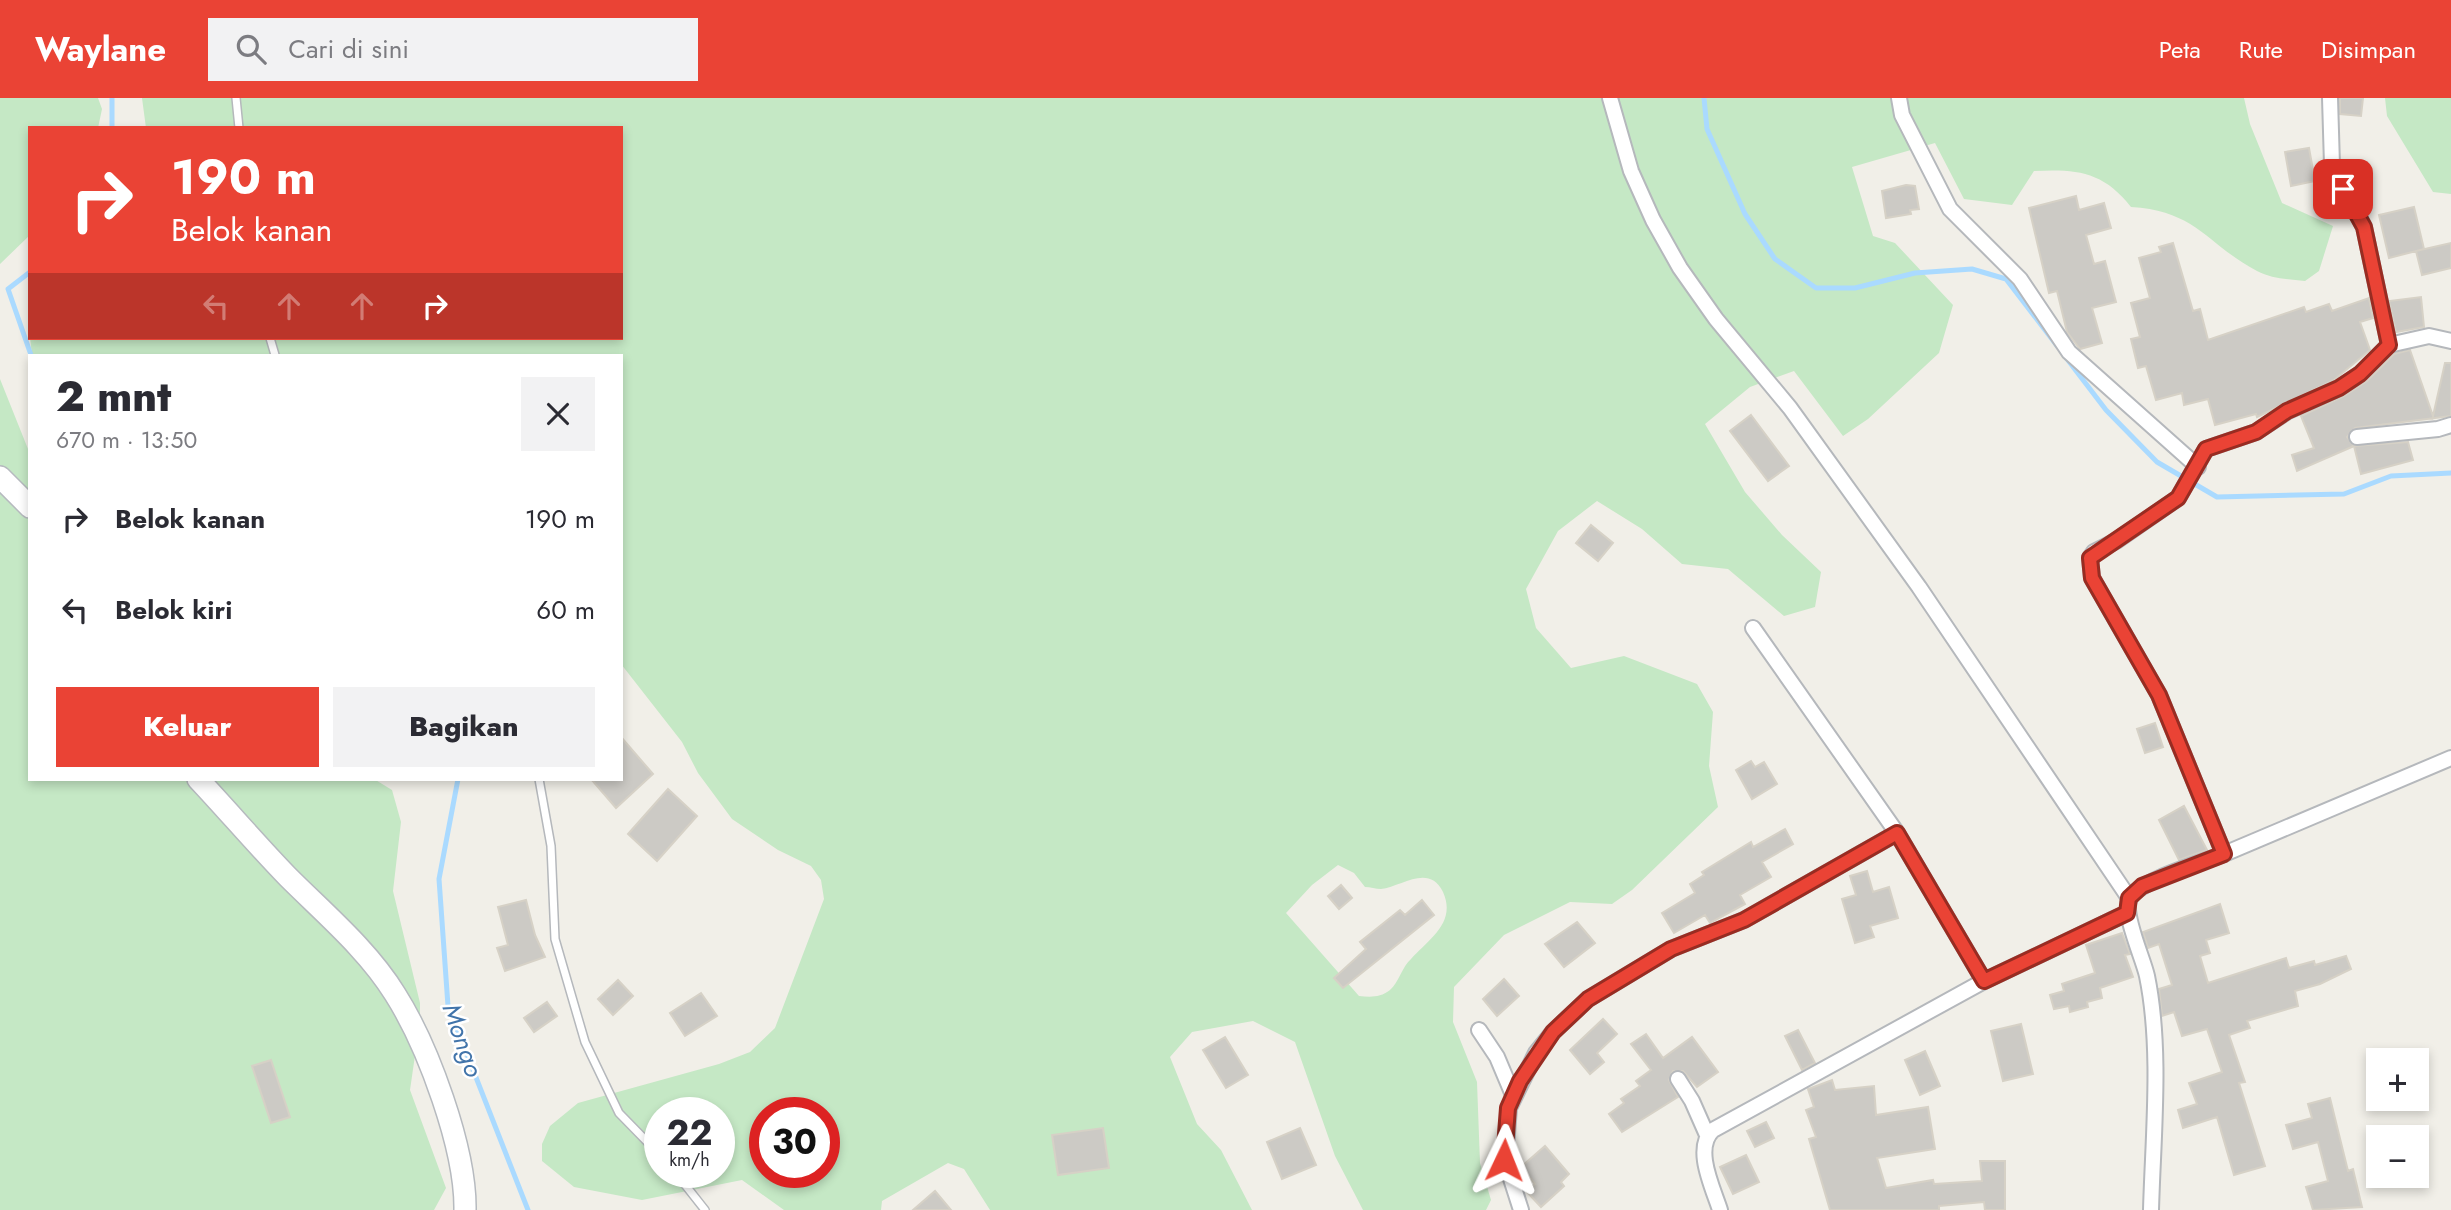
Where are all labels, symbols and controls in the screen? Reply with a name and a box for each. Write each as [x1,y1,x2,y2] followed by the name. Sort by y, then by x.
[208,18,698,81] search box
[35,26,166,73] text: Waylane
[232,30,270,68] icon: search
[288,30,409,68] text: Cari di sini
[2159,32,2201,67] text: Peta
[2239,32,2283,67] text: Rute
[2321,32,2416,67] text: Disimpan
[171,142,316,212] text: 190 m
[56,154,147,245] icon: right
[2313,159,2373,219] pin
[2324,170,2362,208] icon: arrive
[171,207,332,253] text: Belok kanan
[197,287,235,325] icon: left
[270,287,308,325] icon: ahead
[343,287,381,325] icon: ahead
[416,287,454,325] icon: right
[56,366,171,427] text: 2 mnt
[521,377,595,451] button: close
[56,423,197,457] text: 670 m · 13:50
[56,500,94,538] icon: right
[115,500,265,538] text: Belok kanan
[525,500,595,538] text: 190 m
[56,591,94,629] icon: left
[115,591,232,629] text: Belok kiri
[536,591,595,629] text: 60 m
[56,687,319,767] button: Keluar
[333,687,595,767] button: Bagikan
[433,998,493,1082] water label: Mongo
[2366,1048,2429,1188] map controls
[2366,1048,2429,1111] button: +
[749,1097,840,1188] speed limit sign: 30
[667,1108,712,1158] text: 22
[1467,1123,1541,1197] position arrow
[2366,1125,2429,1188] button: −
[669,1147,710,1173] text: km/h

